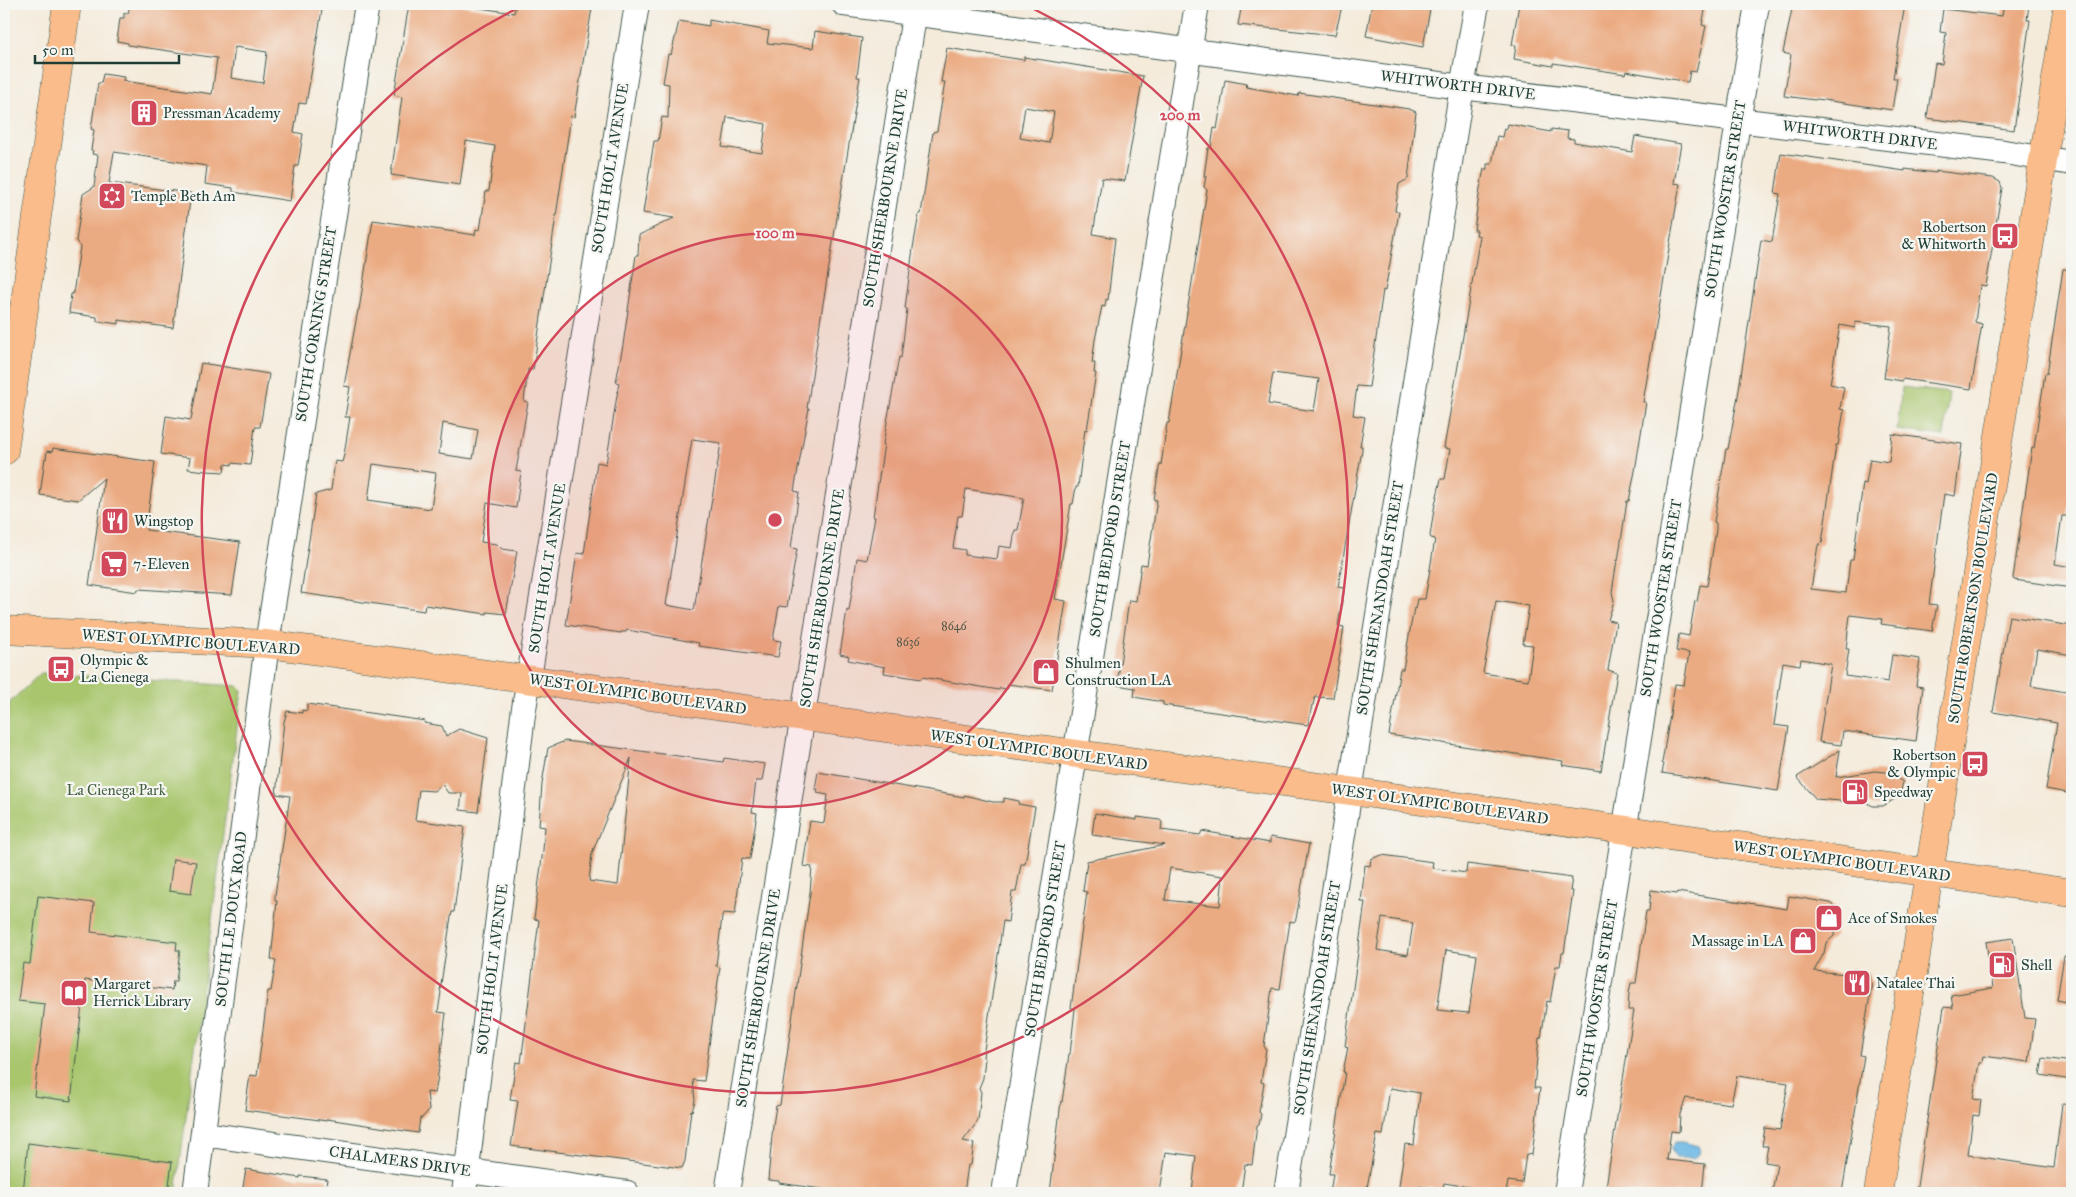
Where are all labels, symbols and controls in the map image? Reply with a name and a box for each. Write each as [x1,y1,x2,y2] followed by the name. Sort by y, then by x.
[35,32,179,64] scale bar
[42,41,74,59] text: 50 m
[1379,67,1537,103] street label: WHITWORTH DRIVE
[588,81,632,254] street label: SOUTH HOLT AVENUE
[859,87,911,309] street label: SOUTH SHERBOURNE DRIVE
[129,98,159,128] building icon: Pressman Academy
[1700,99,1750,299] street label: SOUTH WOOSTER STREET
[163,104,281,122] place label: Pressman Academy
[1160,106,1201,124] text: 200 m
[1781,117,1939,153] street label: WHITWORTH DRIVE
[97,181,127,211] synagogue icon: Temple Beth Am
[131,187,236,205] place label: Temple Beth Am
[1901,218,1987,253] place label: Robertson & Whitworth
[1990,221,2020,251] bus stop icon: Robertson & Whitworth
[755,224,795,242] text: 100 m
[292,225,340,423] street label: SOUTH CORNING STREET
[1086,440,1134,638] street label: SOUTH BEDFORD STREET
[1944,471,2002,725] street label: SOUTH ROBERTSON BOULEVARD
[1353,480,1407,716] street label: SOUTH SHENANDOAH STREET
[525,481,569,654] street label: SOUTH HOLT AVENUE
[796,487,848,709] street label: SOUTH SHERBOURNE DRIVE
[1636,498,1686,698] street label: SOUTH WOOSTER STREET
[100,506,130,536] restaurant icon: Wingstop
[766,511,784,529] centre of rings
[134,512,193,530] place label: Wingstop
[99,549,129,579] supermarket icon: 7-Eleven
[133,555,189,573] place label: 7-Eleven
[941,619,968,633] house number: 8646
[81,625,301,659] street label: WEST OLYMPIC BOULEVARD
[896,635,921,649] house number: 8636
[80,651,150,686] place label: Olympic & La Cienega
[46,654,76,684] bus stop icon: Olympic & La Cienega
[1065,654,1172,689] place label: Shulmen Construction LA
[1031,657,1061,687] shop icon: Shulmen Construction LA
[528,670,748,718] street label: WEST OLYMPIC BOULEVARD
[929,726,1149,774] street label: WEST OLYMPIC BOULEVARD
[1887,746,1956,781] place label: Robertson & Olympic
[1960,749,1990,779] bus stop icon: Robertson & Olympic
[1840,777,1870,807] fuel station icon: Speedway
[1330,780,1550,828] street label: WEST OLYMPIC BOULEVARD
[66,781,166,799] park label: La Cienega Park
[1874,783,1934,801] place label: Speedway
[211,830,251,1008] street label: SOUTH LE DOUX ROAD
[1732,837,1952,885] street label: WEST OLYMPIC BOULEVARD
[1021,840,1069,1038] street label: SOUTH BEDFORD STREET
[1290,880,1344,1116] street label: SOUTH SHENANDOAH STREET
[473,882,511,1055] street label: SOUTH HOLT AVENUE
[732,887,784,1109] street label: SOUTH SHERBOURNE DRIVE
[1572,898,1622,1098] street label: SOUTH WOOSTER STREET
[1814,903,1844,933] shop icon: Ace of Smokes
[1847,909,1937,927] place label: Ace of Smokes
[1788,926,1818,956] shop icon: Massage in LA
[1691,932,1784,950] place label: Massage in LA
[1987,950,2017,980] fuel station icon: Shell
[2021,956,2053,974] place label: Shell
[1842,968,1872,998] restaurant icon: Natalee Thai
[1876,974,1955,992] place label: Natalee Thai
[93,975,192,1010] place label: Margaret Herrick Library
[59,978,89,1008] library icon: Margaret Herrick Library
[328,1142,472,1180] street label: CHALMERS DRIVE

